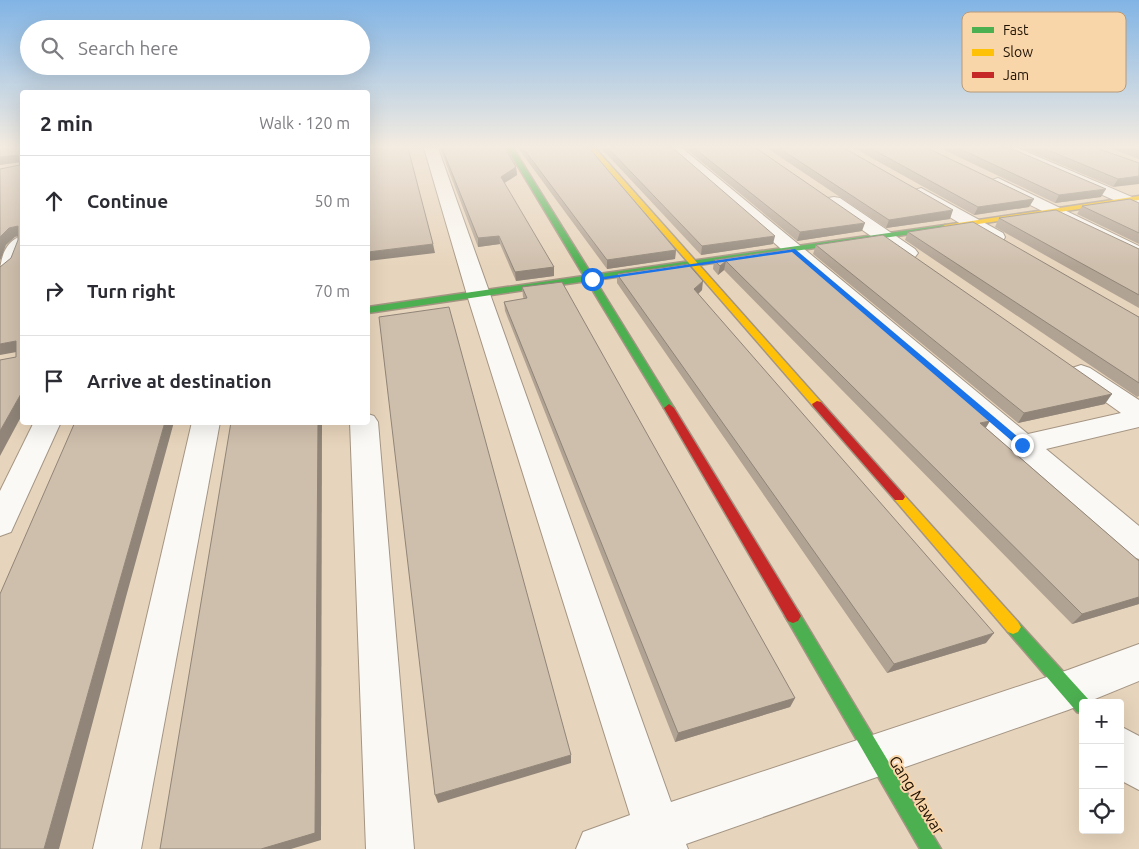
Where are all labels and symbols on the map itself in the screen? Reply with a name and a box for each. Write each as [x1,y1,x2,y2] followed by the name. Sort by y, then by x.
[962,12,1126,92] legend
[1003,22,1029,38] text: Fast
[1003,44,1033,60] text: Slow
[1003,67,1029,83] text: Jam
[581,268,604,291] route start
[1011,434,1034,457] route end
[886,752,948,838] street label: Gang Mawar

